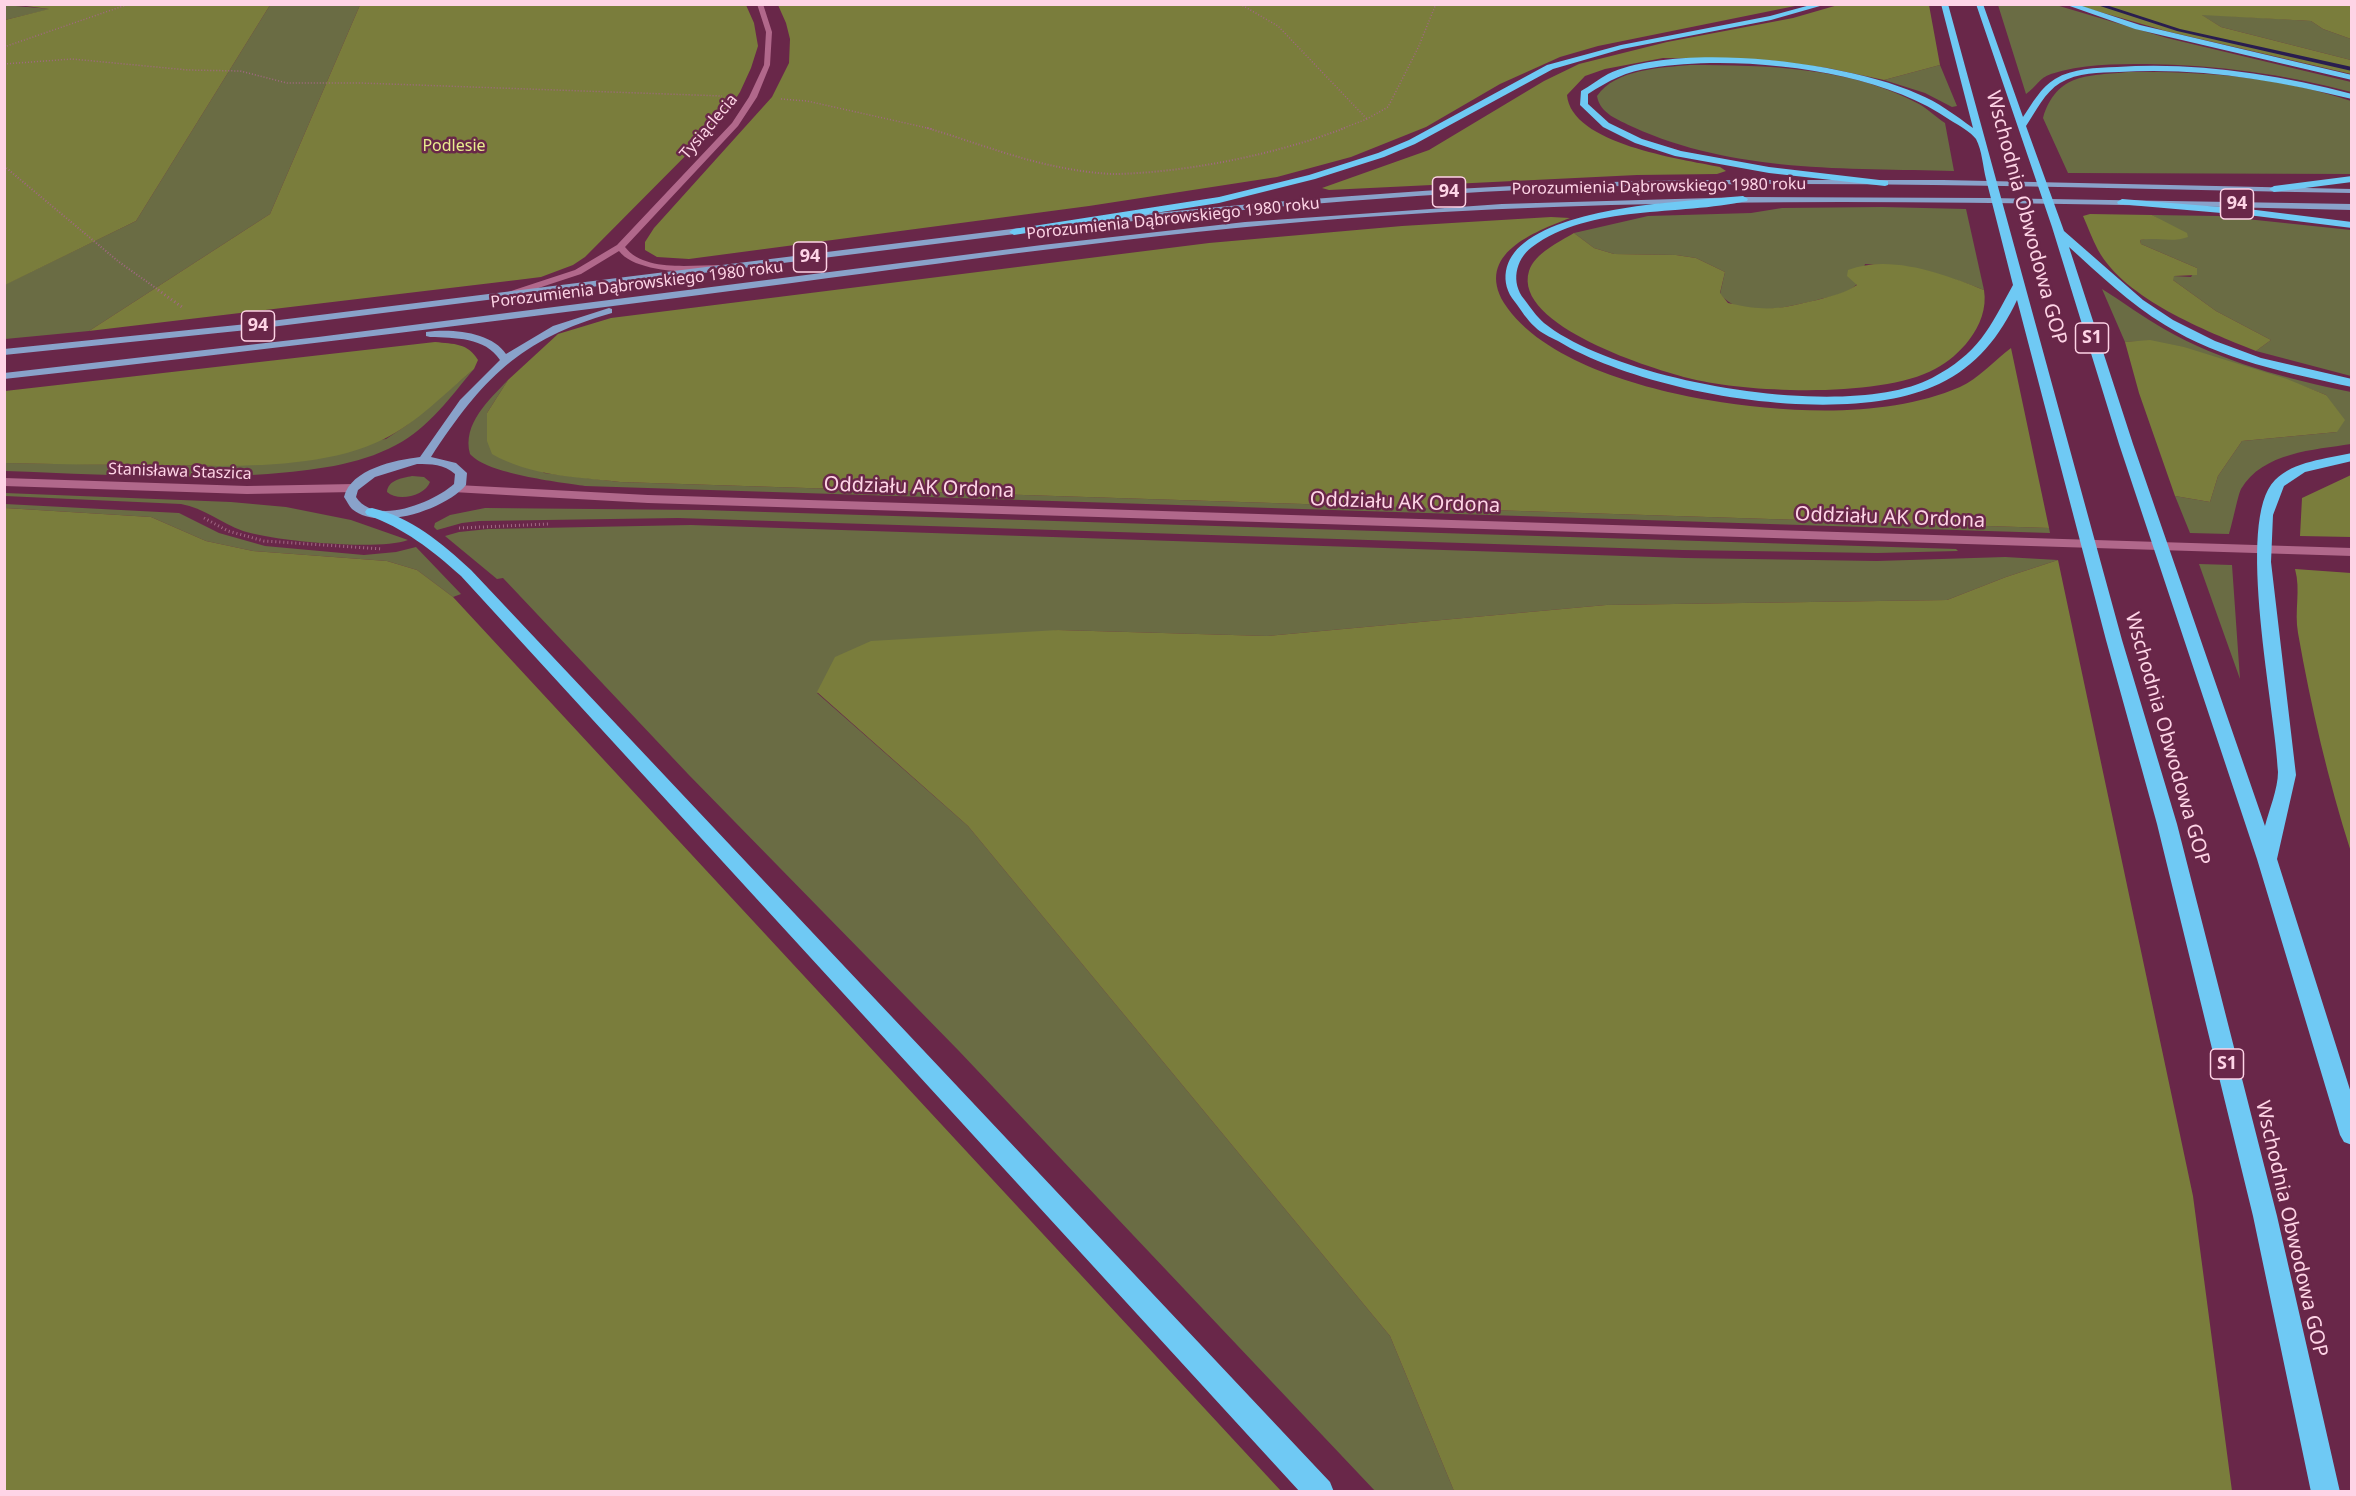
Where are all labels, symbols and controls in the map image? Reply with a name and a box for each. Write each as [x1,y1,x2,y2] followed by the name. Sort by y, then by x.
[1980,88,2072,348] street label: Wschodnia Obwodowa GOP
[676,91,742,163] street label: Tysiąclecia
[422,136,486,156] park label: Podlesie
[1511,175,1807,199] street label: Porozumienia Dąbrowskiego 1980 roku
[1432,177,1466,207] road number: 94
[2220,189,2254,219] road number: 94
[1025,194,1321,244] street label: Porozumienia Dąbrowskiego 1980 roku
[794,242,826,272] road number: 94
[490,258,784,312] street label: Porozumienia Dąbrowskiego 1980 roku
[242,311,274,341] road number: 94
[2076,323,2108,353] road number: S1
[108,460,252,484] street label: Stanisława Staszica
[823,473,1015,503] street label: Oddziału AK Ordona
[1309,488,1501,518] street label: Oddziału AK Ordona
[1794,503,1986,533] street label: Oddziału AK Ordona
[2119,610,2215,868] street label: Wschodnia Obwodowa GOP
[2210,1049,2244,1079] road number: S1
[2250,1099,2332,1359] street label: Wschodnia Obwodowa GOP

